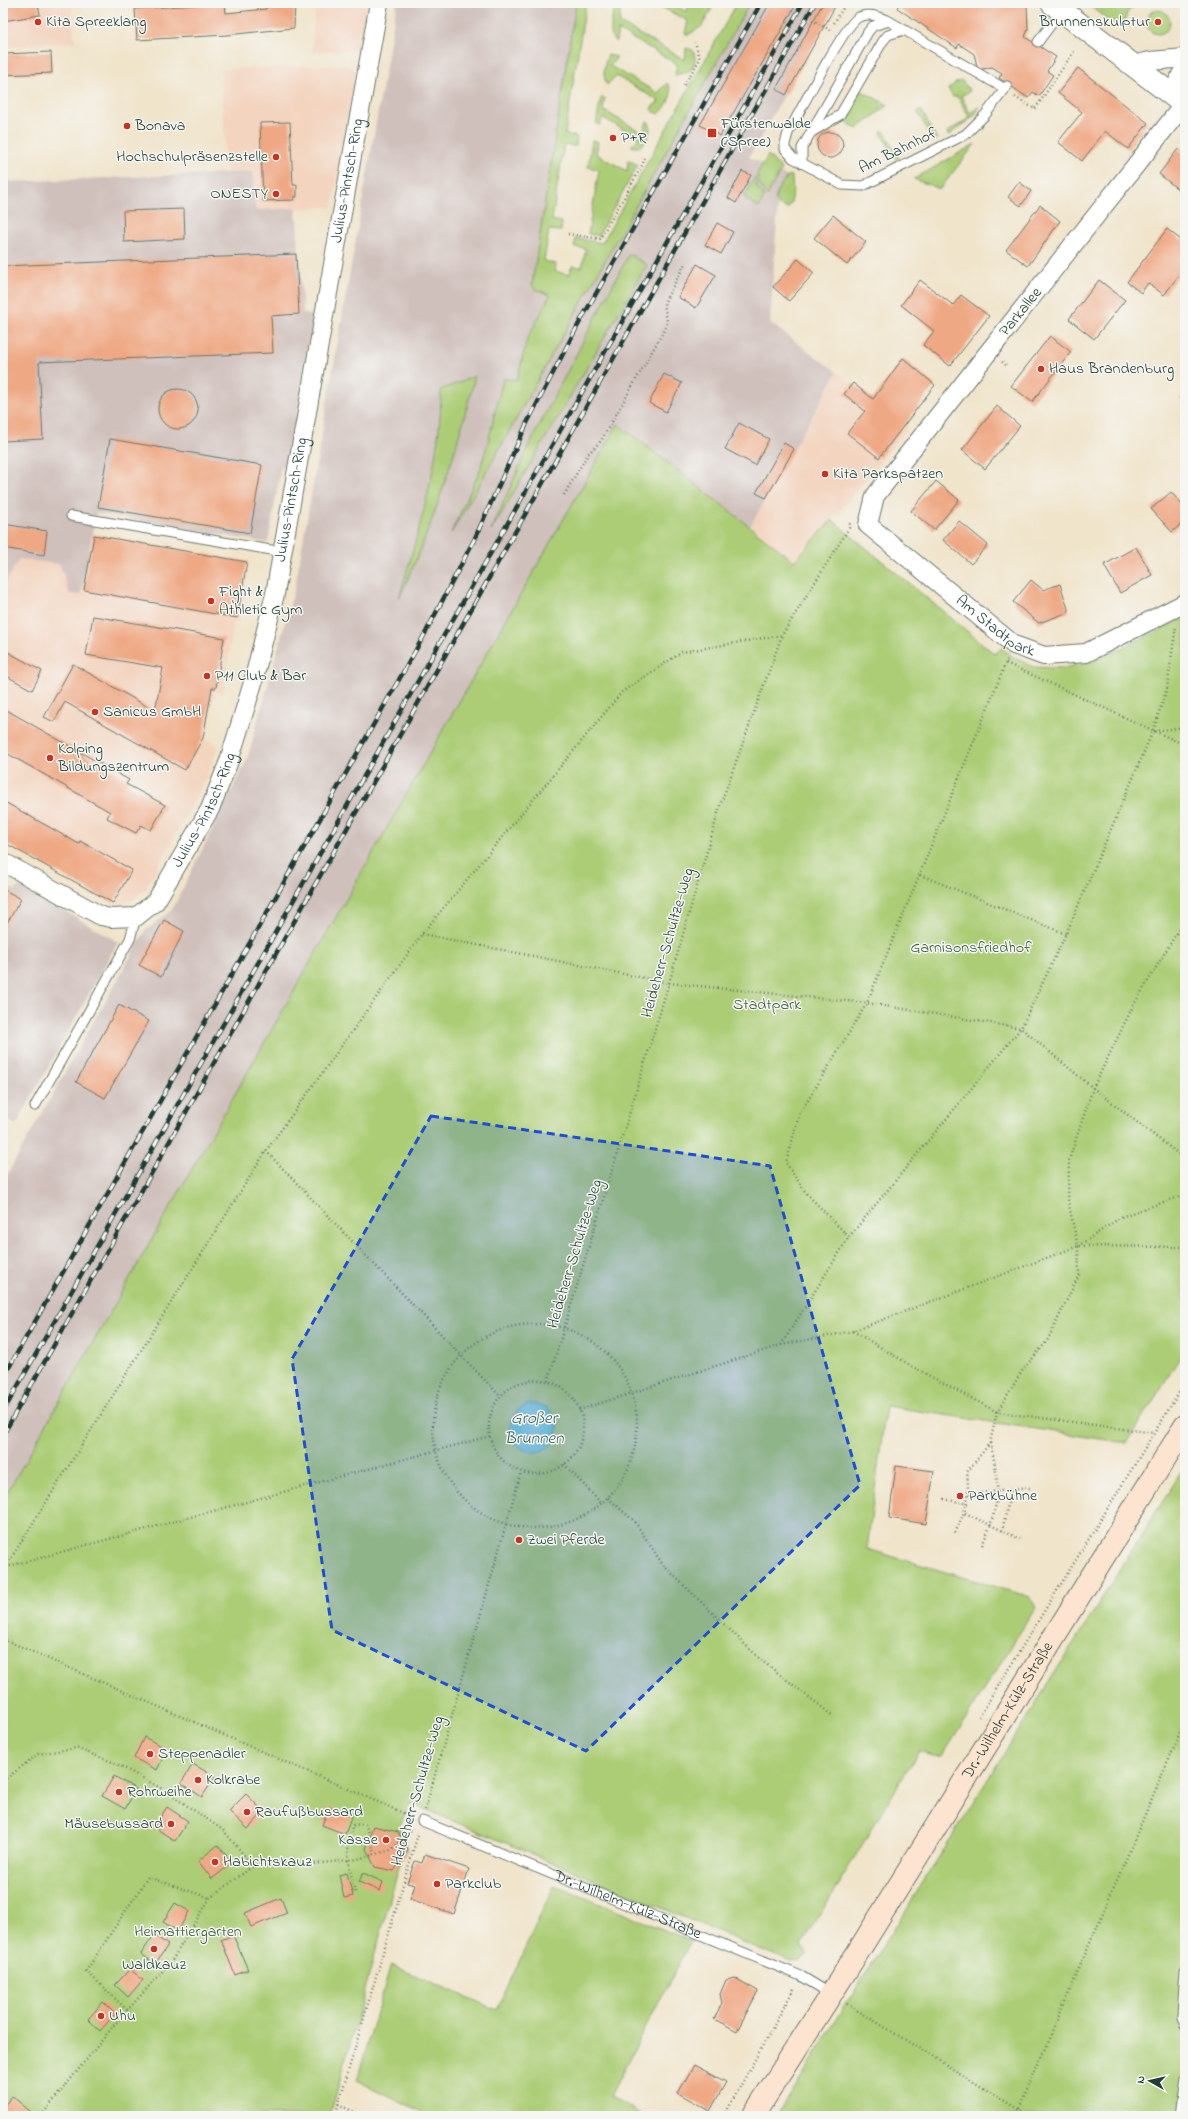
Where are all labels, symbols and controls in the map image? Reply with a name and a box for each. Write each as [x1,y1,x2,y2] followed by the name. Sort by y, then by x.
[46,10,146,34] place label: Kita Spreeklang
[1038,10,1150,34] place label: Brunnenskulptur
[33,17,43,27] marker: Kita Spreeklang
[1153,17,1163,27] marker: Brunnenskulptur
[720,112,812,154] place label: Fürstenwalde (Spree)
[134,114,185,138] place label: Bonava
[325,117,370,245] street label: Julius-Pintsch-Ring
[122,121,132,131] marker: Bonava
[855,121,942,180] street label: Am Bahnhof
[621,126,647,150] place label: P+R
[706,127,718,139] marker: Fürstenwalde (Spree)
[608,133,618,143] marker: P+R
[116,145,269,169] place label: Hochschulpräsenzstelle
[271,152,281,162] marker: Hochschulpräsenzstelle
[210,182,269,206] place label: ONESTY
[271,189,281,199] marker: ONESTY
[994,282,1049,342] street label: Parkallee
[1049,357,1174,381] place label: Haus Brandenburg
[1036,364,1046,374] marker: Haus Brandenburg
[269,436,314,564] street label: Julius-Pintsch-Ring
[833,462,943,486] place label: Kita Parkspatzen
[820,469,830,479] marker: Kita Parkspatzen
[218,580,302,622] place label: Fight & Athletic Gym
[950,589,1039,664] street label: Am Stadtpark
[206,596,216,606] marker: Fight & Athletic Gym
[215,664,306,688] place label: P11 Club & Bar
[202,671,212,681] marker: P11 Club & Bar
[103,700,201,724] place label: Sanicus GmbH
[90,707,100,717] marker: Sanicus GmbH
[57,737,169,779] place label: Kolping Bildungszentrum
[166,750,243,872] street label: Julius-Pintsch-Ring
[45,753,55,763] marker: Kolping Bildungszentrum
[635,865,701,1021] street label: Heideherr-Schultze-Weg
[910,936,1032,960] park label: Garnisonsfriedhof
[733,993,802,1017] park label: Stadtpark
[541,1176,609,1332] street label: Heideherr-Schultze-Weg
[504,1406,564,1451] water label: Großer Brunnen
[968,1484,1038,1508] place label: Parkbühne
[955,1491,965,1501] marker: Parkbühne
[527,1528,605,1552] place label: Zwei Pferde
[514,1535,524,1545] marker: Zwei Pferde
[956,1636,1060,1785] street label: Dr.-Wilhelm-Külz-Straße
[385,1713,451,1869] street label: Heideherr-Schultze-Weg
[158,1742,246,1766] place label: Steppenadler
[145,1749,155,1759] marker: Steppenadler
[206,1768,261,1792] place label: Kolkrabe
[193,1775,203,1785] marker: Kolkrabe
[127,1780,192,1804] place label: Rohrweihe
[114,1787,124,1797] marker: Rohrweihe
[255,1800,363,1824] place label: Raufußbussard
[242,1807,252,1817] marker: Raufußbussard
[64,1812,163,1836] place label: Mäusebussard
[166,1819,176,1829] marker: Mäusebussard
[338,1828,379,1852] place label: Kasse
[381,1835,391,1845] marker: Kasse
[223,1850,312,1874] place label: Habichtskauz
[210,1857,220,1867] marker: Habichtskauz
[549,1864,706,1946] street label: Dr.-Wilhelm-Külz-Straße
[445,1872,502,1896] place label: Parkclub
[432,1879,442,1889] marker: Parkclub
[134,1920,242,1944] park label: Heimattiergarten
[149,1944,159,1954] marker: Waldkauz
[122,1953,186,1977] place label: Waldkauz
[109,2004,136,2028] place label: Uhu
[96,2011,106,2021] marker: Uhu
[1130,2061,1170,2101] north arrow
[1133,2075,1150,2085] text: N

